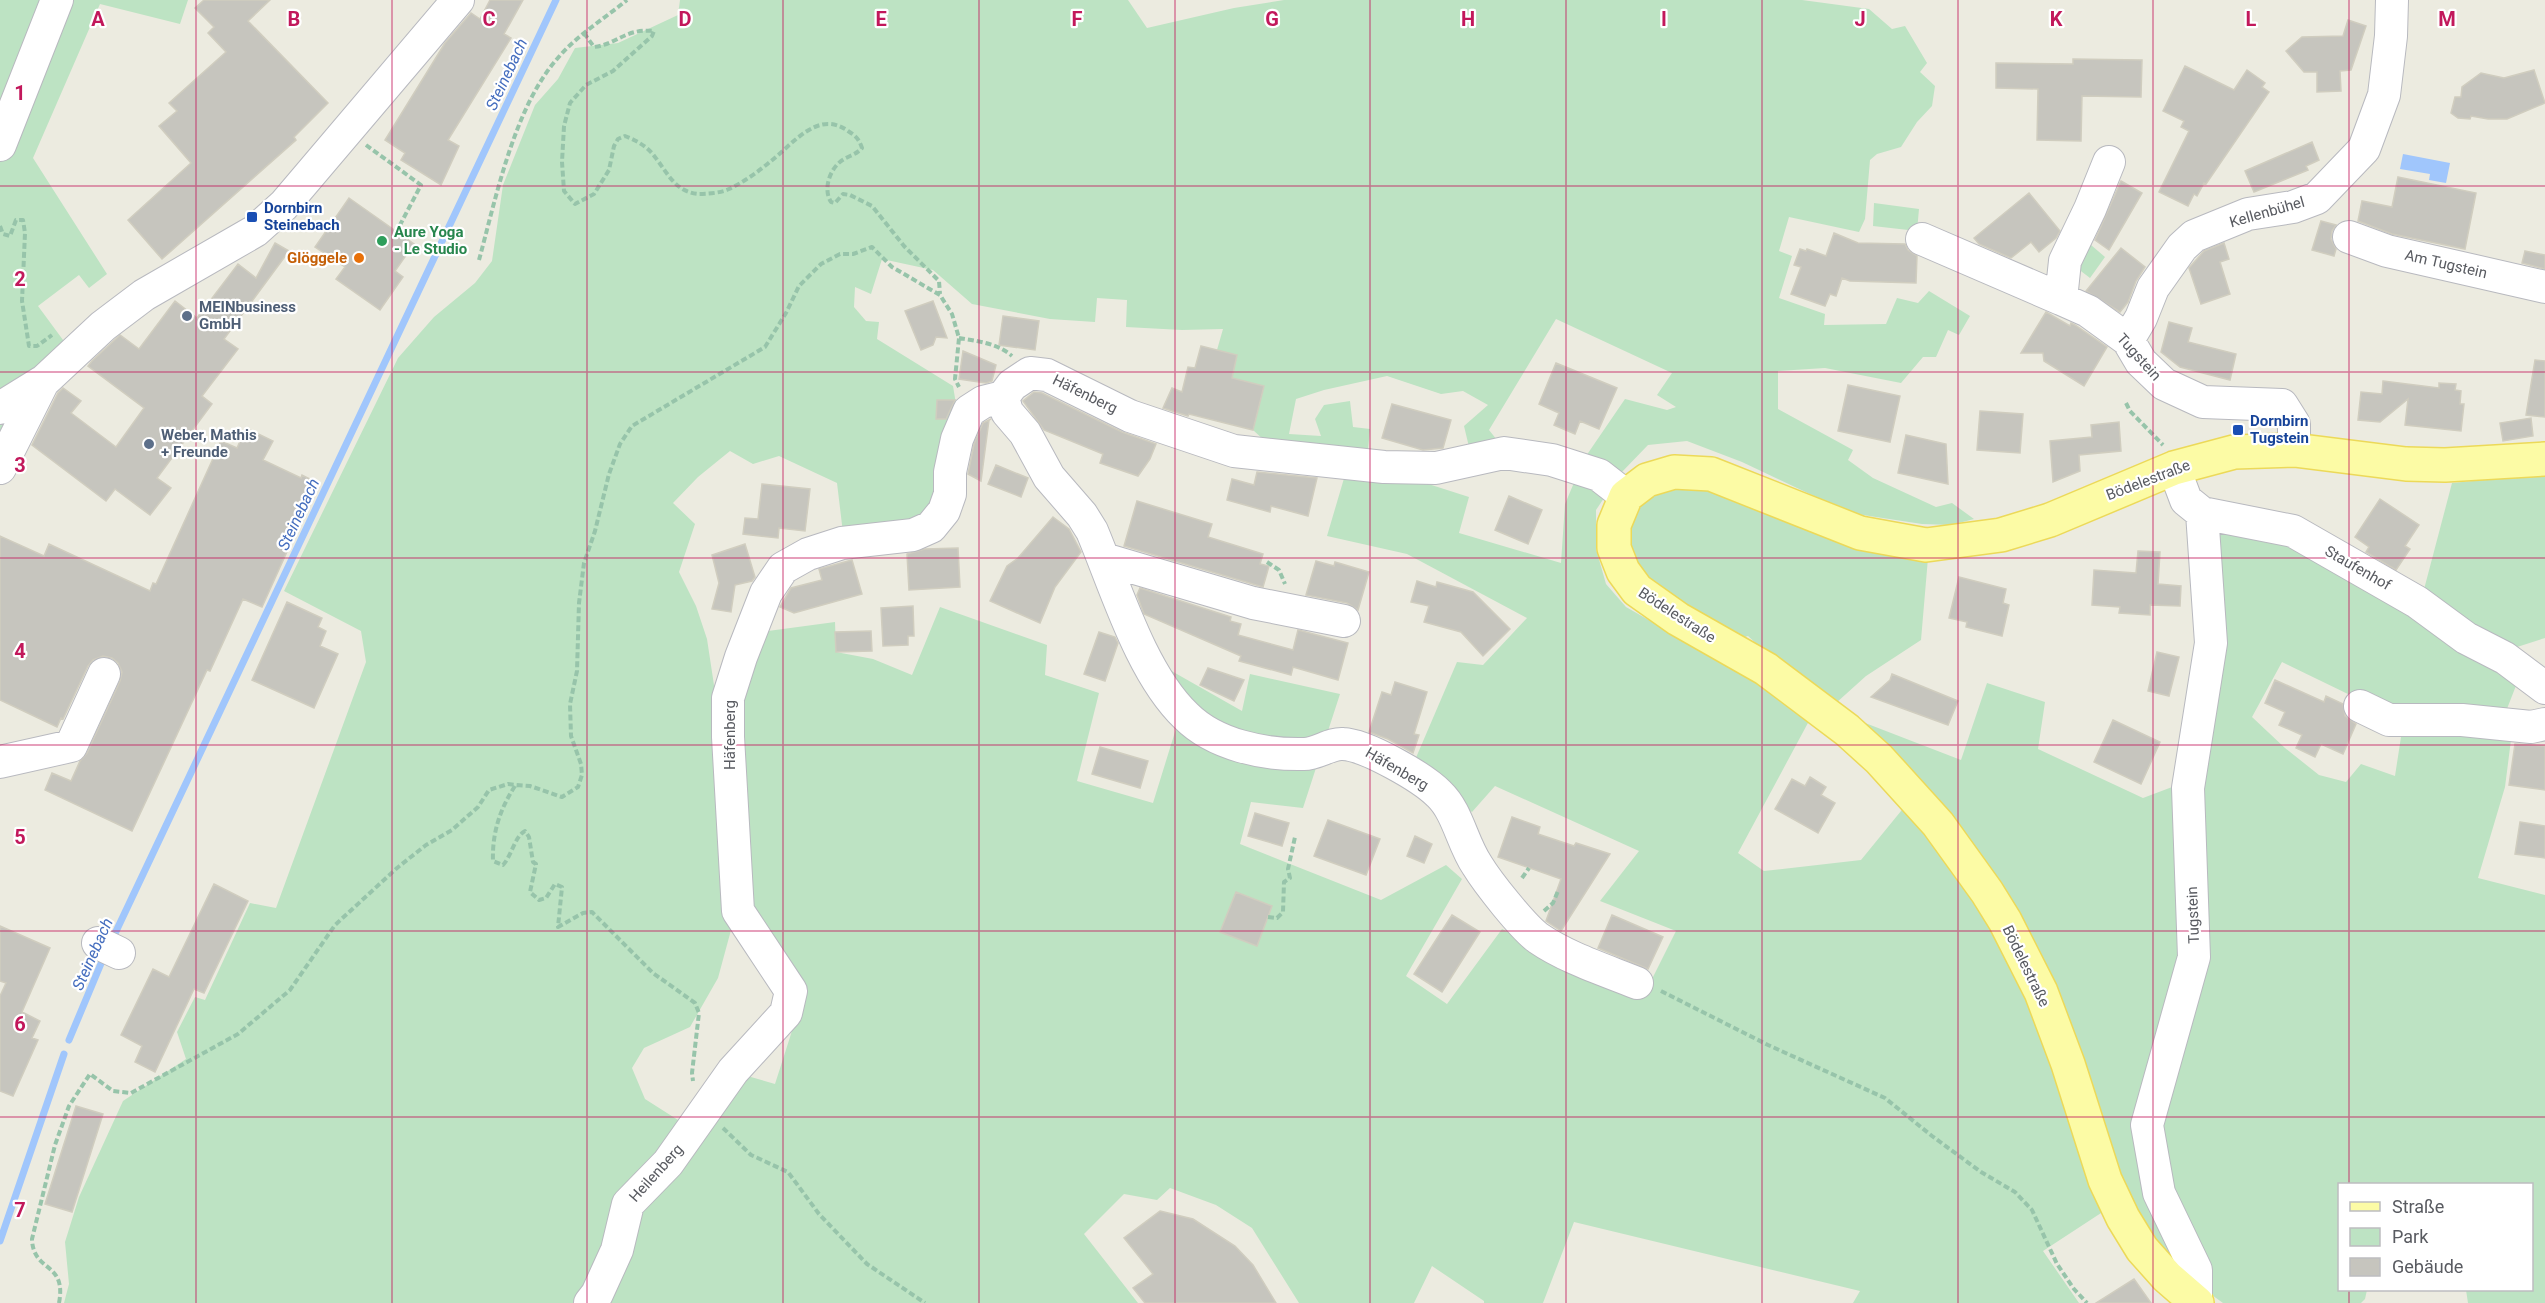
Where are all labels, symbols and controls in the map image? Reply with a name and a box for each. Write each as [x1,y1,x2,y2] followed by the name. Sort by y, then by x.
[91,7,105,31] text: A
[288,7,300,31] text: B
[482,7,496,31] text: C
[679,7,692,31] text: D
[875,7,887,31] text: E
[1072,7,1083,31] text: F
[1265,7,1279,31] text: G
[1461,7,1475,31] text: H
[1661,7,1667,31] text: I
[1854,7,1866,31] text: J
[2050,7,2063,31] text: K
[2246,7,2257,31] text: L
[2438,7,2456,31] text: M
[482,35,531,113] water label: Steinebach
[14,81,26,105] text: 1
[2227,193,2307,231] street label: Kellenbühel
[264,199,340,234] place label: Dornbirn Steinebach
[245,210,259,224] marker: Dornbirn Steinebach
[394,223,467,258] place label: Aure Yoga - Le Studio
[375,234,389,248] marker: Aure Yoga - Le Studio
[2403,246,2489,282] street label: Am Tugstein
[287,249,347,267] place label: Glöggele
[352,251,366,265] marker: Glöggele
[14,267,26,291] text: 2
[199,298,296,333] place label: MEINbusiness GmbH
[180,309,194,323] marker: MEINbusiness GmbH
[2113,330,2165,384] street label: Tugstein
[1050,371,1120,417] street label: Häfenberg
[2250,412,2309,447] place label: Dornbirn Tugstein
[2231,423,2245,437] marker: Dornbirn Tugstein
[161,426,257,461] place label: Weber, Mathis + Freunde
[142,437,156,451] marker: Weber, Mathis + Freunde
[14,453,26,477] text: 3
[2104,456,2193,504] street label: Bödelestraße
[274,475,323,553] water label: Steinebach
[2322,542,2395,595] street label: Staufenhof
[1635,583,1719,647] street label: Bödelestraße
[14,639,26,663] text: 4
[721,700,739,770] street label: Häfenberg
[1362,744,1432,794] street label: Häfenberg
[14,825,26,849] text: 5
[2183,886,2203,944] street label: Tugstein
[68,915,117,993] water label: Steinebach
[1999,922,2053,1010] street label: Bödelestraße
[14,1012,26,1036] text: 6
[625,1140,687,1206] street label: Heilenberg
[2338,1183,2533,1291] legend
[2392,1196,2444,1217] text: Straße
[14,1198,26,1222] text: 7
[2392,1226,2429,1247] text: Park
[2392,1256,2463,1277] text: Gebäude

